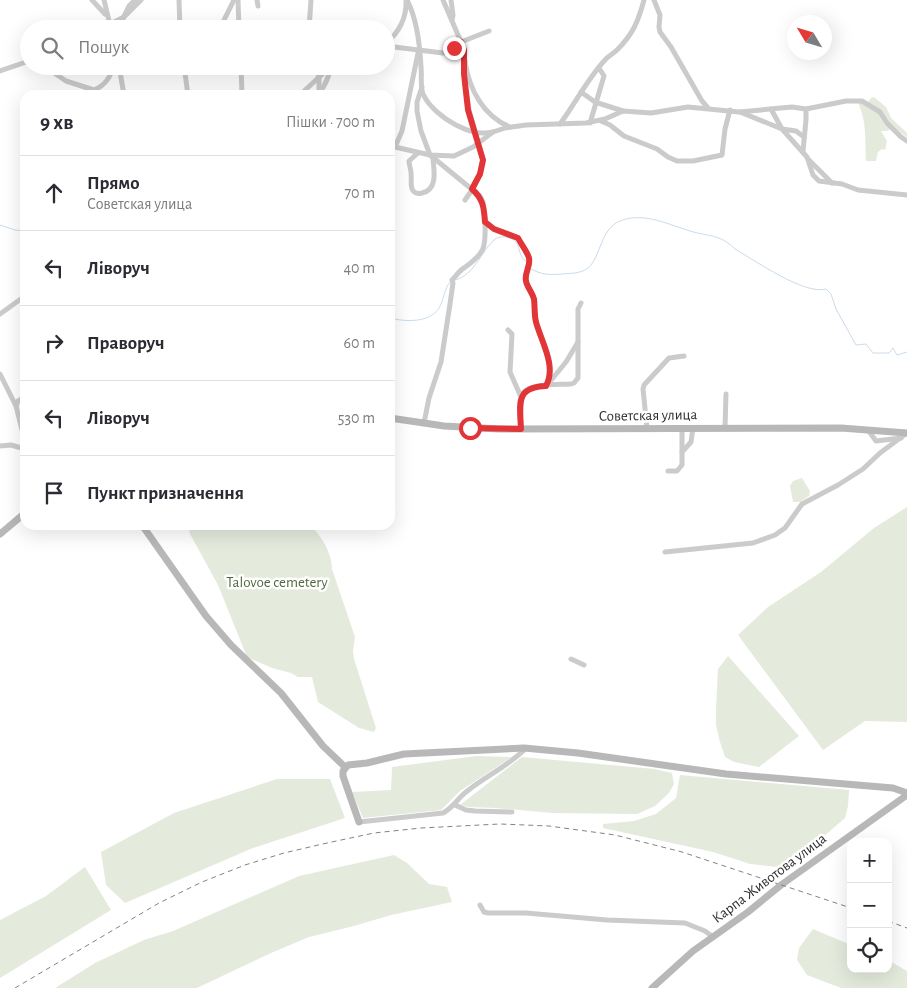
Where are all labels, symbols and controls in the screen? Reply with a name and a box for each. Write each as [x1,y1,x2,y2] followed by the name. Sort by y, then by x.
[787,15,832,60] north arrow
[20,20,395,75] search box
[38,34,66,62] icon: search
[443,37,466,60] route end
[78,38,129,57] text: Пошук
[40,112,73,133] text: 9 хв
[286,114,375,130] text: Пішки · 700 m
[87,174,140,193] text: Прямо
[40,179,68,207] icon: ahead
[344,185,375,201] text: 70 m
[87,196,192,212] text: Советская улица
[40,254,68,282] icon: left
[87,259,150,278] text: Ліворуч
[343,260,375,276] text: 40 m
[40,329,68,357] icon: right
[87,334,165,353] text: Праворуч
[344,335,375,351] text: 60 m
[40,404,68,432] icon: left
[599,407,698,424] street label: Советская улица
[87,409,150,428] text: Ліворуч
[338,410,375,426] text: 530 m
[459,417,482,440] route start
[40,479,68,507] icon: arrive
[87,484,244,503] text: Пункт призначення
[226,575,328,590] park label: Talovoe cemetery
[709,831,829,926] street label: Карпа Животова улица
[847,838,892,973] map controls
[847,838,892,883] button: +
[847,883,892,928] button: −
[847,928,892,973] button: locate

